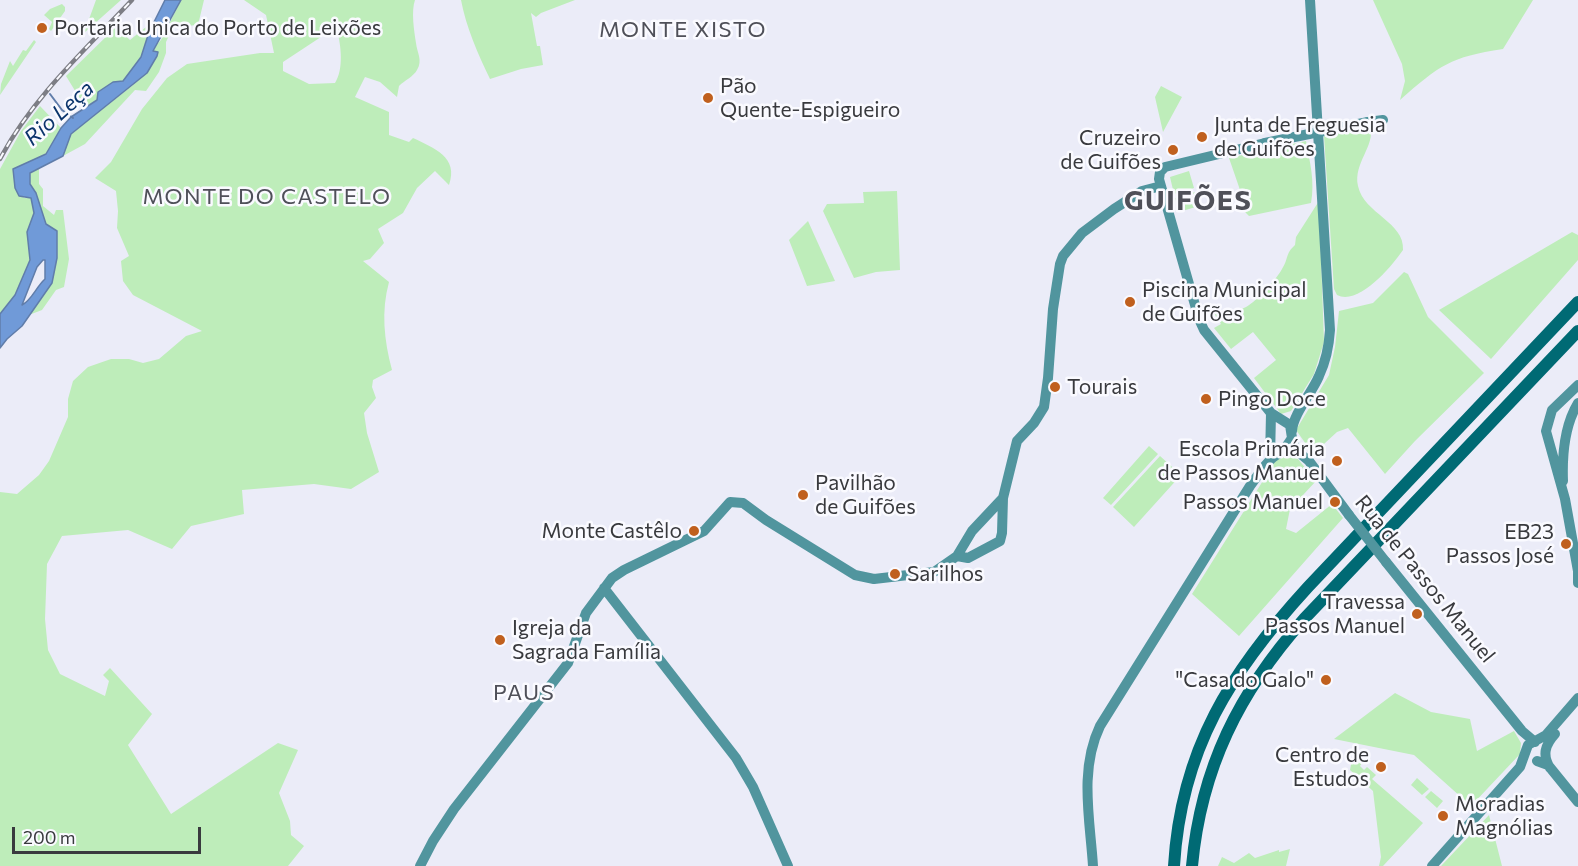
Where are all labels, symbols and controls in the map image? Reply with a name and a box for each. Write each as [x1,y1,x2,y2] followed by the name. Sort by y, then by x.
[54,15,381,41] place label: Portaria Unica do Porto de Leixões
[599,17,767,43] district label: MONTE XISTO
[35,21,49,35] marker: Portaria Unica do Porto de Leixões
[720,73,900,123] place label: Pão Quente-Espigueiro
[19,75,99,151] water label: Rio Leça
[701,91,715,105] marker: Pão Quente-Espigueiro
[1214,112,1386,162] place label: Junta de Freguesia de Guifões
[1060,125,1161,175] place label: Cruzeiro de Guifões
[1195,130,1209,144] marker: Junta de Freguesia de Guifões
[1166,143,1180,157] marker: Cruzeiro de Guifões
[142,184,392,210] district label: MONTE DO CASTELO
[1124,185,1252,217] district label: GUIFÕES
[1142,277,1307,327] place label: Piscina Municipal de Guifões
[1123,295,1137,309] marker: Piscina Municipal de Guifões
[1067,374,1137,400] place label: Tourais
[1048,380,1062,394] marker: Tourais
[1218,386,1326,412] place label: Pingo Doce
[1199,392,1213,406] marker: Pingo Doce
[1158,436,1325,486] place label: Escola Primária de Passos Manuel
[1330,454,1344,468] marker: Escola Primária de Passos Manuel
[815,470,916,520] place label: Pavilhão de Guifões
[796,488,810,502] marker: Pavilhão de Guifões
[1183,489,1323,515] place label: Passos Manuel
[1350,490,1500,668] street label: Rua de Passos Manuel
[1328,495,1342,509] marker: Passos Manuel
[542,518,682,544] place label: Monte Castêlo
[1446,519,1554,569] place label: EB23 Passos José
[687,524,701,538] marker: Monte Castêlo
[1559,537,1573,551] marker: EB23 Passos José
[907,561,983,587] place label: Sarilhos
[888,567,902,581] marker: Sarilhos
[1265,589,1405,639] place label: Travessa Passos Manuel
[1410,607,1424,621] marker: Travessa Passos Manuel
[512,615,661,665] place label: Igreja da Sagrada Família
[493,633,507,647] marker: Igreja da Sagrada Família
[1176,667,1314,693] place label: "Casa do Galo"
[1319,673,1333,687] marker: "Casa do Galo"
[493,680,555,706] district label: PAUS
[1275,742,1369,792] place label: Centro de Estudos
[1374,760,1388,774] marker: Centro de Estudos
[1455,791,1553,841] place label: Moradias Magnólias
[1436,809,1450,823] marker: Moradias Magnólias
[15,815,204,853] scale bar
[23,826,76,848] text: 200 m

